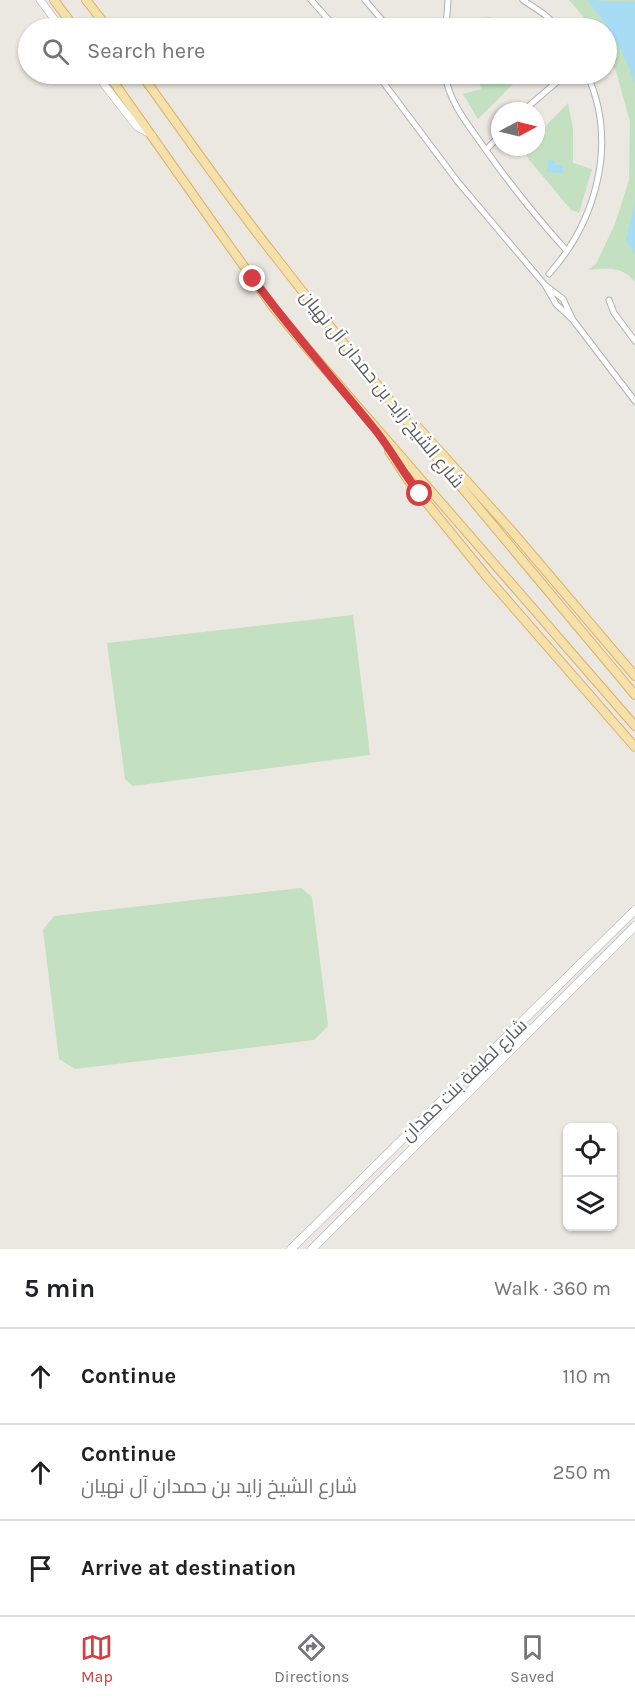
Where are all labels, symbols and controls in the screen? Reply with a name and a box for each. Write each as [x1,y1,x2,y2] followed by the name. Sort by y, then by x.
[18,18,617,84] search box
[39,35,72,68] icon: search
[87,38,205,64] text: Search here
[491,102,545,156] north arrow
[239,265,265,291] route end
[294,286,469,493] street label: شارع الشيخ زايد بن حمدان آل نهيان
[406,480,432,506] route start
[396,1014,532,1147] street label: شارع لطيفة بنت حمدان
[563,1123,617,1231] map controls
[563,1123,617,1177] button: locate
[563,1177,617,1231] button: layers
[24,1273,95,1304] text: 5 min
[494,1277,611,1300] text: Walk · 360 m
[24,1360,57,1393] icon: ahead
[81,1363,176,1389] text: Continue
[562,1365,611,1388] text: 110 m
[81,1441,176,1467] text: Continue
[24,1456,57,1489] icon: ahead
[553,1461,611,1484] text: 250 m
[81,1475,357,1498] text: شارع الشيخ زايد بن حمدان آل نهيان
[24,1552,57,1585] icon: arrive
[81,1555,296,1581] text: Arrive at destination
[80,1631,113,1686] tab: Map
[274,1631,349,1686] tab: Directions
[510,1631,555,1686] tab: Saved

